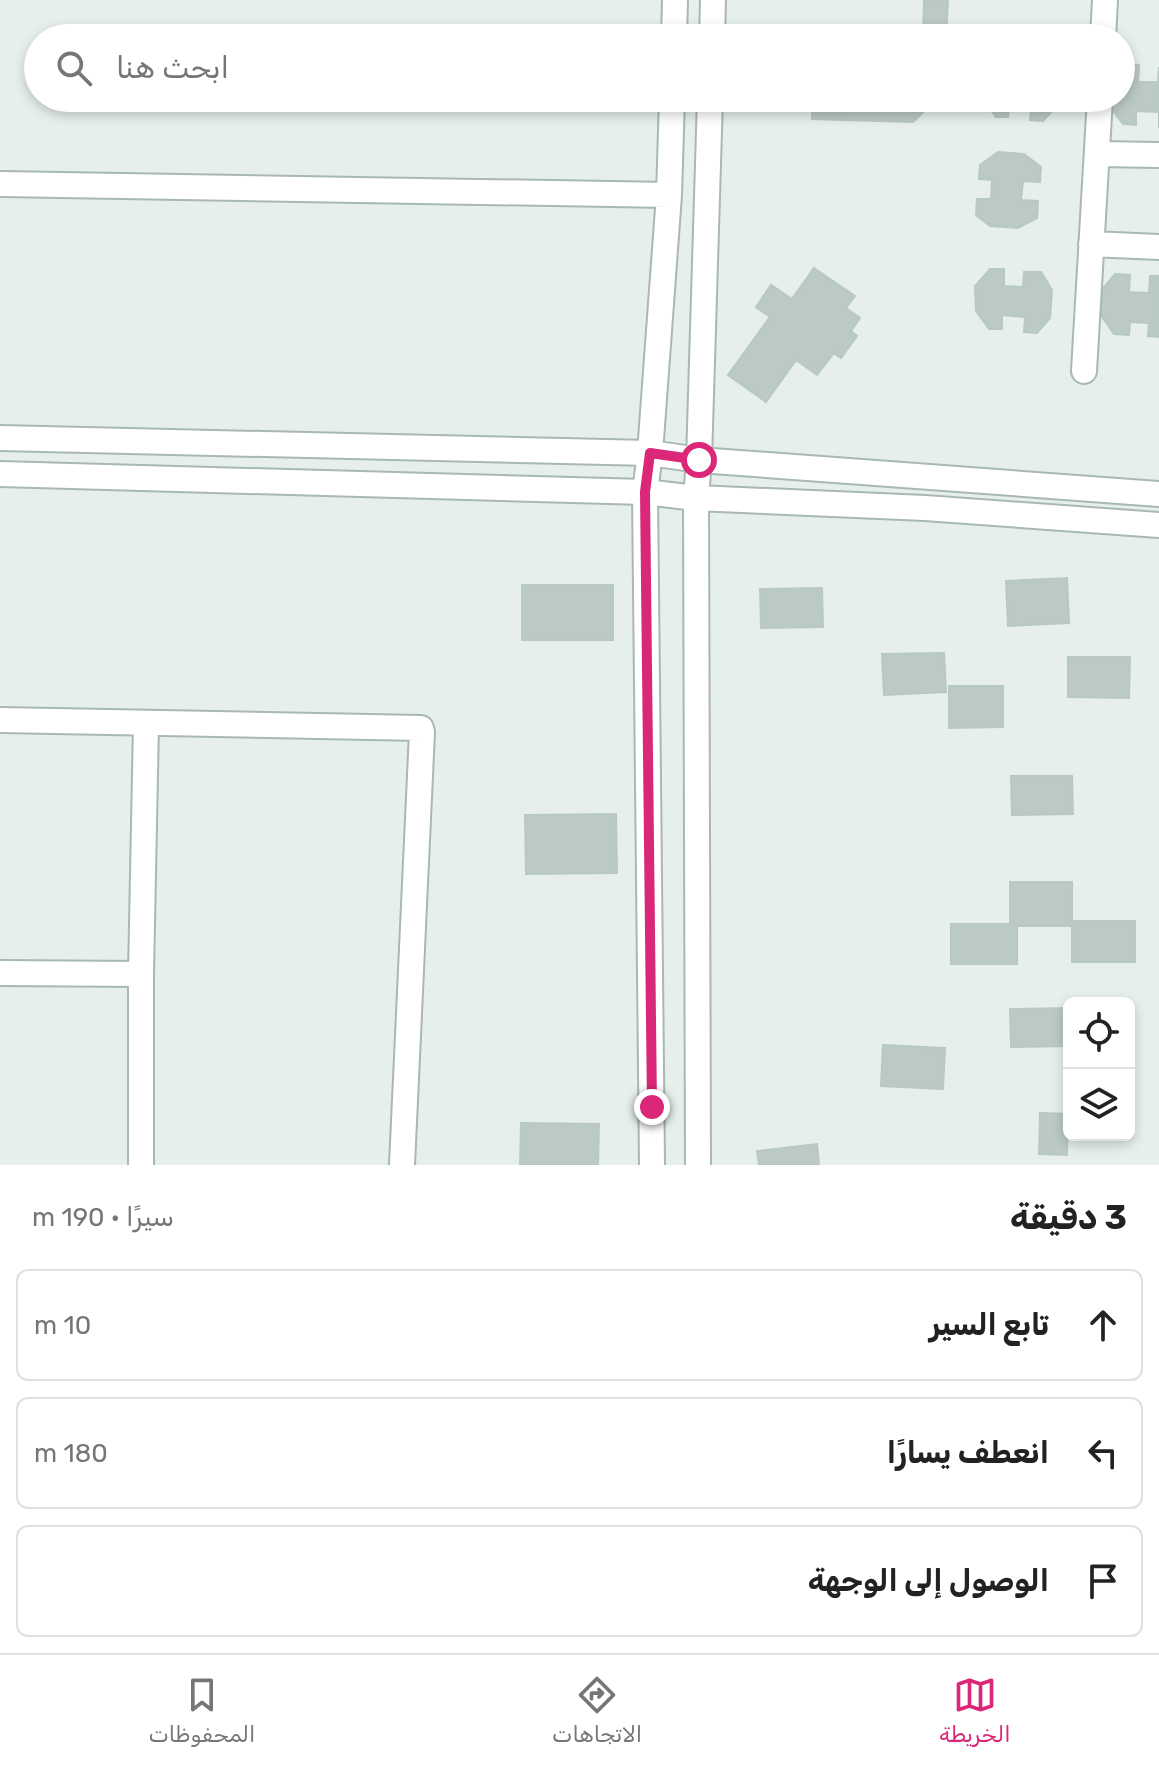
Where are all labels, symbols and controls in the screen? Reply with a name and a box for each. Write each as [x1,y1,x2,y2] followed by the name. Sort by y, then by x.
[24,24,1135,112] search box
[52,46,96,90] icon: search
[116,50,229,86] text: ابحث هنا
[681,442,717,478] route start
[1063,997,1135,1141] map controls
[1063,997,1135,1069] button: locate
[1063,1069,1135,1141] button: layers
[634,1089,670,1125] route end
[1010,1197,1127,1238] text: 3 دقيقة
[32,1202,174,1233] text: سيرًا · 190 m
[1081,1303,1125,1347] icon: ahead
[929,1307,1049,1343] text: تابع السير
[34,1310,91,1341] text: 10 m
[1081,1431,1125,1475] icon: left
[887,1435,1049,1471] text: انعطف يسارًا
[34,1438,108,1469] text: 180 m
[1081,1559,1125,1603] icon: arrive
[808,1563,1049,1599] text: الوصول إلى الوجهة
[148,1673,255,1748] tab: المحفوظات
[552,1673,642,1748] tab: الاتجاهات
[939,1673,1011,1748] tab: الخريطة

